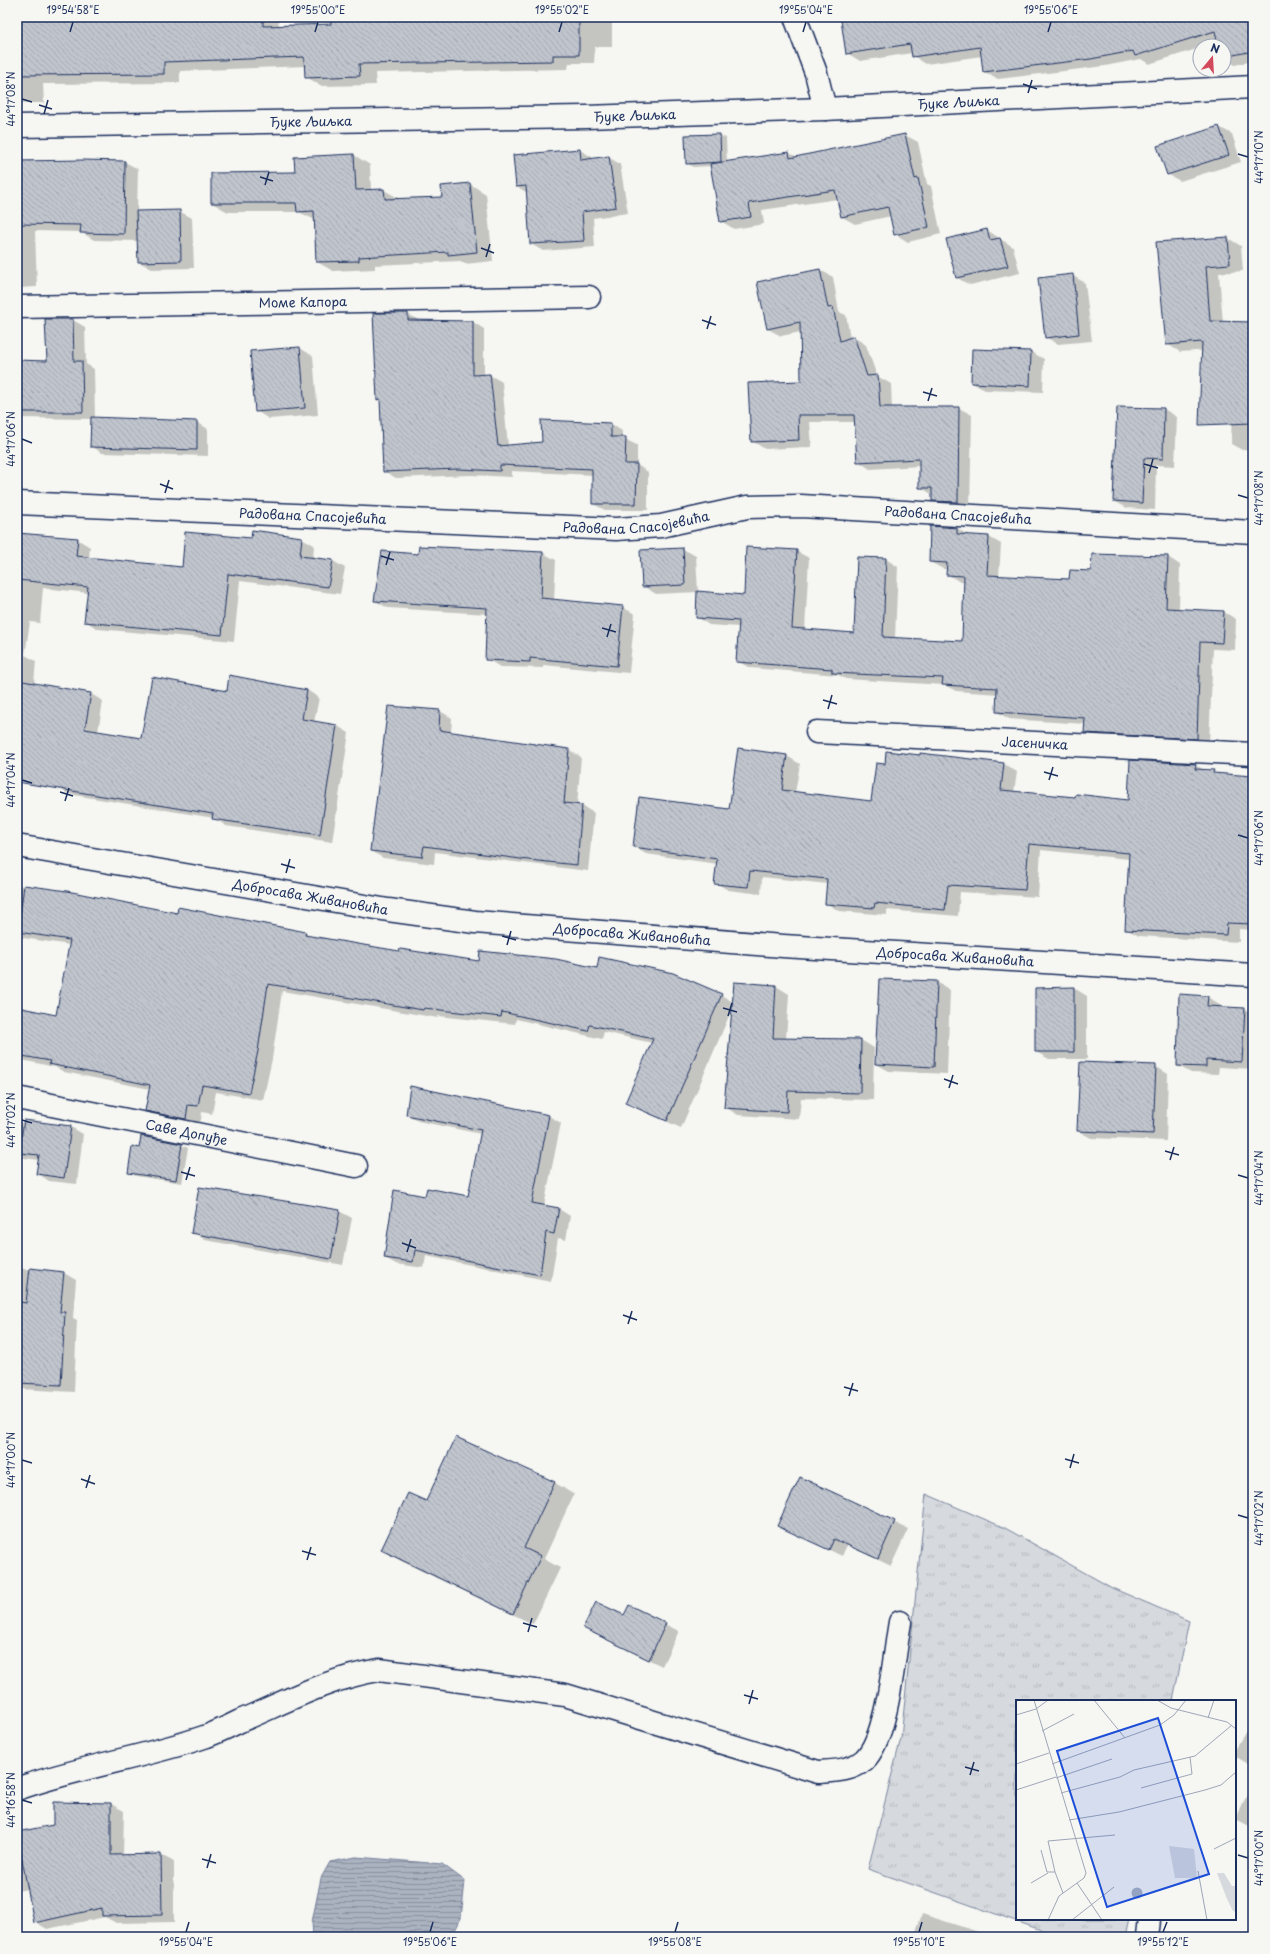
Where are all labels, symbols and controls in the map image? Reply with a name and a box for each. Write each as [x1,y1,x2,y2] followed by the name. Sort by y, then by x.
[47,2,99,17] text: 19°54'58"E
[291,2,345,17] text: 19°55'00"E
[535,2,589,17] text: 19°55'02"E
[779,2,833,17] text: 19°55'04"E
[1024,2,1078,17] text: 19°55'06"E
[1192,38,1232,78] north arrow
[1208,39,1222,58] text: N
[3,71,18,127] text: 44°17'08"N
[917,90,1001,113] street label: Ђуке Љиљка
[594,104,677,126] street label: Ђуке Љиљка
[270,111,353,131] street label: Ђуке Љиљка
[1251,130,1266,184] text: 44°17'10"N
[259,291,348,312] street label: Моме Капора
[3,411,18,467] text: 44°17'06"N
[1251,470,1266,526] text: 44°17'08"N
[884,501,1033,528] street label: Радована Спасојевића
[239,503,388,528] street label: Радована Спасојевића
[562,505,712,538] street label: Радована Спасојевића
[1001,731,1069,754] street label: Јасеничка
[3,752,18,808] text: 44°17'04"N
[1251,810,1266,866] text: 44°17'06"N
[231,873,391,919] street label: Добросава Живановића
[552,918,712,949] street label: Добросава Живановића
[875,942,1035,971] street label: Добросава Живановића
[3,1092,18,1148] text: 44°17'02"N
[144,1114,229,1149] street label: Саве Допуђе
[1251,1150,1266,1206] text: 44°17'04"N
[3,1432,18,1488] text: 44°17'00"N
[1251,1490,1266,1546] text: 44°17'02"N
[1016,1700,1236,1920] inset map
[3,1772,18,1828] text: 44°16'58"N
[1251,1830,1266,1886] text: 44°17'00"N
[159,1934,213,1949] text: 19°55'04"E
[403,1934,457,1949] text: 19°55'06"E
[648,1934,702,1949] text: 19°55'08"E
[893,1934,945,1949] text: 19°55'10"E
[1137,1934,1189,1949] text: 19°55'12"E

